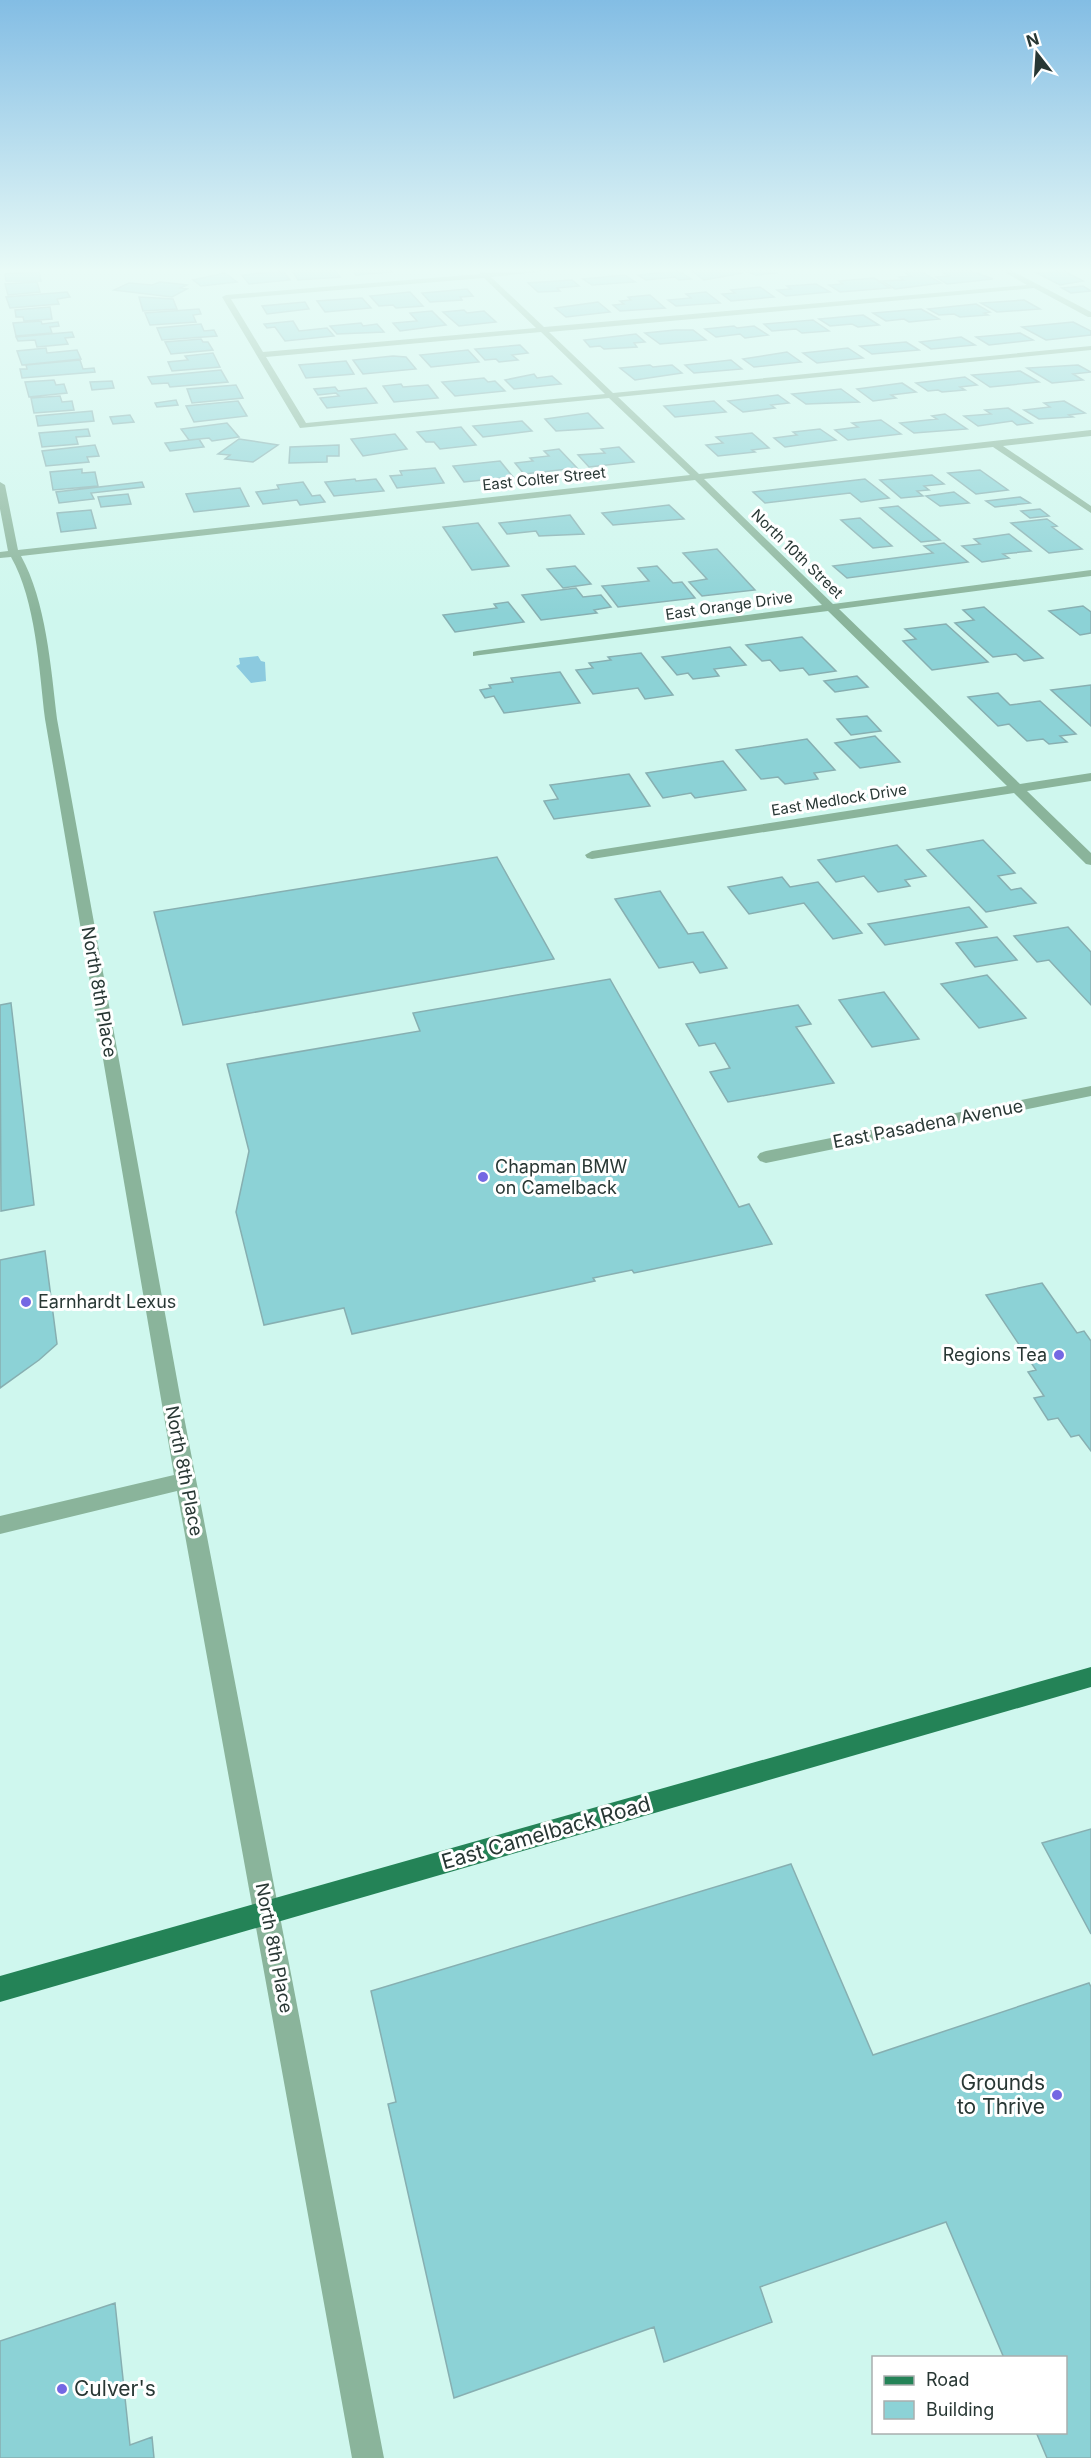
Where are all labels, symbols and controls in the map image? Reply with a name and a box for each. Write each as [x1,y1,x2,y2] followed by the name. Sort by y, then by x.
[1007,24,1067,84] north arrow
[1024,28,1041,51] text: N
[481,463,607,494] street label: East Colter Street
[747,505,847,602] street label: North 10th Street
[664,587,794,624] street label: East Orange Drive
[770,779,908,820] street label: East Medlock Drive
[78,925,121,1059] street label: North 8th Place
[831,1095,1025,1152] street label: East Pasadena Avenue
[495,1156,628,1198] place label: Chapman BMW on Camelback
[476,1170,490,1184] marker: Chapman BMW on Camelback
[38,1291,176,1312] place label: Earnhardt Lexus
[19,1295,33,1309] marker: Earnhardt Lexus
[943,1344,1047,1365] place label: Regions Tea
[1052,1348,1066,1362] marker: Regions Tea
[162,1404,207,1538] street label: North 8th Place
[439,1791,653,1874] street label: East Camelback Road
[252,1881,297,2015] street label: North 8th Place
[957,2070,1045,2119] place label: Grounds to Thrive
[1050,2088,1064,2102] marker: Grounds to Thrive
[872,2356,1067,2434] legend
[926,2369,969,2390] text: Road
[74,2376,156,2401] place label: Culver's
[55,2382,69,2396] marker: Culver's
[926,2399,994,2420] text: Building

